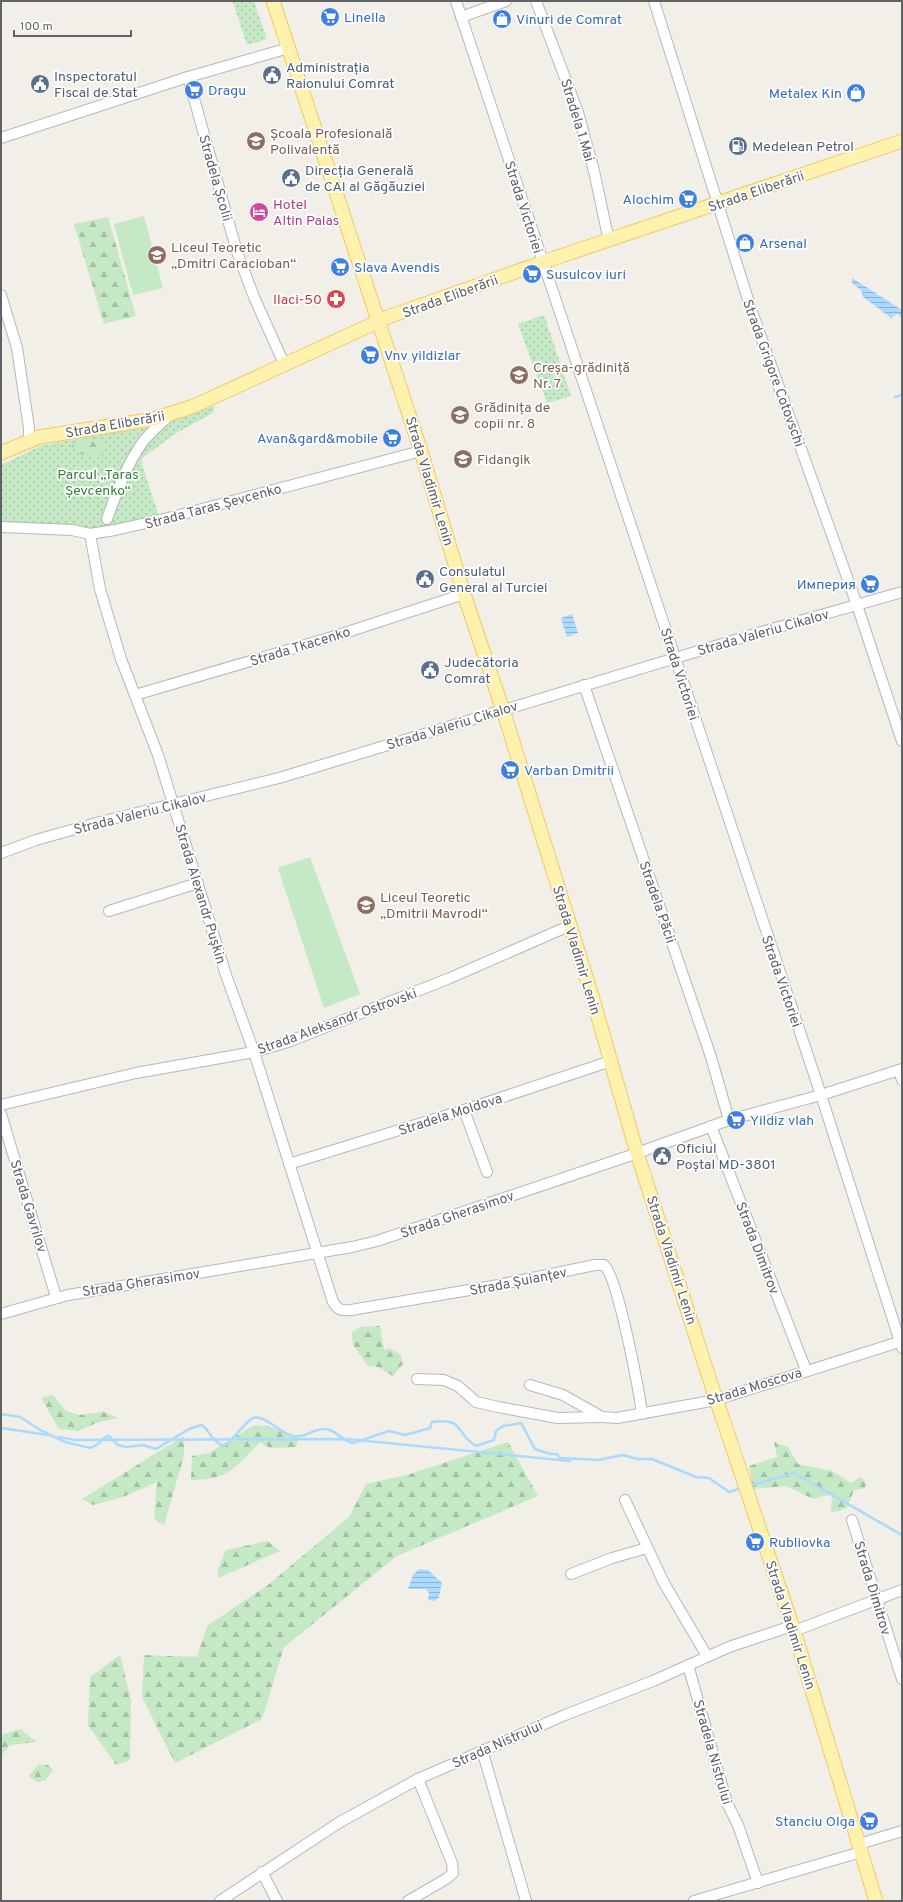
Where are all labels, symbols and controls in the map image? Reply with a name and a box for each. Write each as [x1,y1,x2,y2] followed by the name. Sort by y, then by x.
[319,6,341,28] supermarket icon: Linella
[491,8,513,30] shop icon: Vinuri de Comrat
[344,10,386,27] place label: Linella
[14,12,131,38] scale bar
[516,12,622,29] place label: Vinuri de Comrat
[20,19,53,35] text: 100 m
[286,60,395,93] place label: Administrația Raionului Comrat
[261,64,283,86] public building icon: Administrația Raionului Comrat
[54,69,138,102] place label: Inspectoratul Fiscal de Stat
[29,73,51,95] public building icon: Inspectoratul Fiscal de Stat
[556,77,597,164] street label: Stradela 1 Mai
[183,79,205,101] supermarket icon: Dragu
[845,82,867,104] shop icon: Metalex Kin
[208,83,246,100] place label: Dragu
[769,86,842,103] place label: Metalex Kin
[270,126,392,159] place label: Școala Profesională Polivalentă
[245,130,267,152] school or university icon: Școala Profesională Polivalentă
[194,133,235,224] street label: Stradela Școlii
[727,135,749,157] fuel station icon: Medelean Petrol
[752,139,854,156] place label: Medelean Petrol
[500,159,546,256] street label: Strada Victoriei
[305,163,425,196] place label: Direcția Generală de CAI al Găgăuziei
[280,167,302,189] public building icon: Direcția Generală de CAI al Găgăuziei
[706,168,807,217] street label: Strada Eliberării
[677,188,699,210] supermarket icon: Alochim
[622,192,674,209] place label: Alochim
[273,197,339,230] place label: Hotel Altin Palas
[248,201,270,223] hotel icon: Hotel Altin Palas
[734,232,756,254] shop icon: Arsenal
[759,236,807,253] place label: Arsenal
[171,240,296,273] place label: Liceul Teoretic „Dmitri Caracioban“
[146,244,168,266] school or university icon: Liceul Teoretic „Dmitri Caracioban“
[329,256,351,278] supermarket icon: Slava Avendis
[354,260,440,277] place label: Slava Avendis
[521,263,543,285] supermarket icon: Susulcov iuri
[546,267,626,284] place label: Susulcov iuri
[400,272,501,323] street label: Strada Eliberării
[325,288,347,310] pharmacy icon: Ilaci-50
[273,292,322,309] place label: Ilaci-50
[738,297,807,450] street label: Strada Grigore Cotovschi
[359,344,381,366] supermarket icon: Vnv yildizlar
[384,348,461,365] place label: Vnv yildizlar
[533,360,630,393] place label: Creșa-grădiniță Nr. 7
[508,364,530,386] school or university icon: Creșa-grădiniță Nr. 7
[474,400,550,433] place label: Grădinița de copii nr. 8
[449,404,471,426] school or university icon: Grădinița de copii nr. 8
[64,408,166,443] street label: Strada Eliberării
[401,415,456,548] street label: Strada Vladimir Lenin
[381,427,403,449] supermarket icon: Avan&gard&mobile
[257,431,378,448] place label: Avan&gard&mobile
[452,448,474,470] school or university icon: Fidangik
[477,452,531,469] place label: Fidangik
[57,467,139,500] park label: Parcul „Taras Șevcenko“
[143,481,284,534] street label: Strada Taras Șevcenko
[439,564,548,597] place label: Consulatul General al Turciei
[414,568,436,590] public building icon: Consulatul General al Turciei
[859,573,881,595] supermarket icon: Империя
[797,577,856,594] place label: Империя
[696,606,831,660] street label: Strada Valeriu Cikalov
[248,624,353,671] street label: Strada Tkacenko
[656,626,702,723] street label: Strada Victoriei
[444,655,519,688] place label: Judecătoria Comrat
[419,659,441,681] public building icon: Judecătoria Comrat
[385,698,520,754] street label: Strada Valeriu Cikalov
[499,759,521,781] supermarket icon: Varban Dmitrii
[524,763,614,780] place label: Varban Dmitrii
[72,790,209,839] street label: Strada Valeriu Cikalov
[170,823,229,966] street label: Strada Alexandr Pușkin
[635,859,679,946] street label: Stradela Păcii
[548,884,603,1017] street label: Strada Vladimir Lenin
[380,890,488,923] place label: Liceul Teoretic „Dmitrii Mavrodi“
[355,894,377,916] school or university icon: Liceul Teoretic „Dmitrii Mavrodi“
[757,933,804,1030] street label: Strada Victoriei
[255,986,420,1059] street label: Strada Aleksandr Ostrovski
[396,1091,504,1140] street label: Stradela Moldova
[725,1109,747,1131] supermarket icon: Yildiz vlah
[750,1113,814,1130] place label: Yildiz vlah
[676,1141,776,1174] place label: Oficiul Poștal MD-3801
[651,1145,673,1167] public building icon: Oficiul Poștal MD-3801
[5,1158,50,1255] street label: Strada Gavrilov
[398,1188,517,1243] street label: Strada Gherasimov
[642,1194,699,1327] street label: Strada Vladimir Lenin
[731,1200,782,1297] street label: Strada Dimitrov
[468,1265,568,1300] street label: Strada Șuianțev
[81,1266,201,1301] street label: Strada Gherasimov
[705,1365,804,1410] street label: Strada Moscova
[744,1531,766,1553] supermarket icon: Rubliovka
[769,1535,830,1552] place label: Rubliovka
[849,1539,894,1638] street label: Strada Dimitrov
[761,1559,818,1692] street label: Strada Vladimir Lenin
[688,1698,735,1807] street label: Stradela Nistrului
[450,1718,545,1773] street label: Strada Nistrului
[858,1810,880,1832] supermarket icon: Stanciu Olga
[775,1814,855,1831] place label: Stanciu Olga

